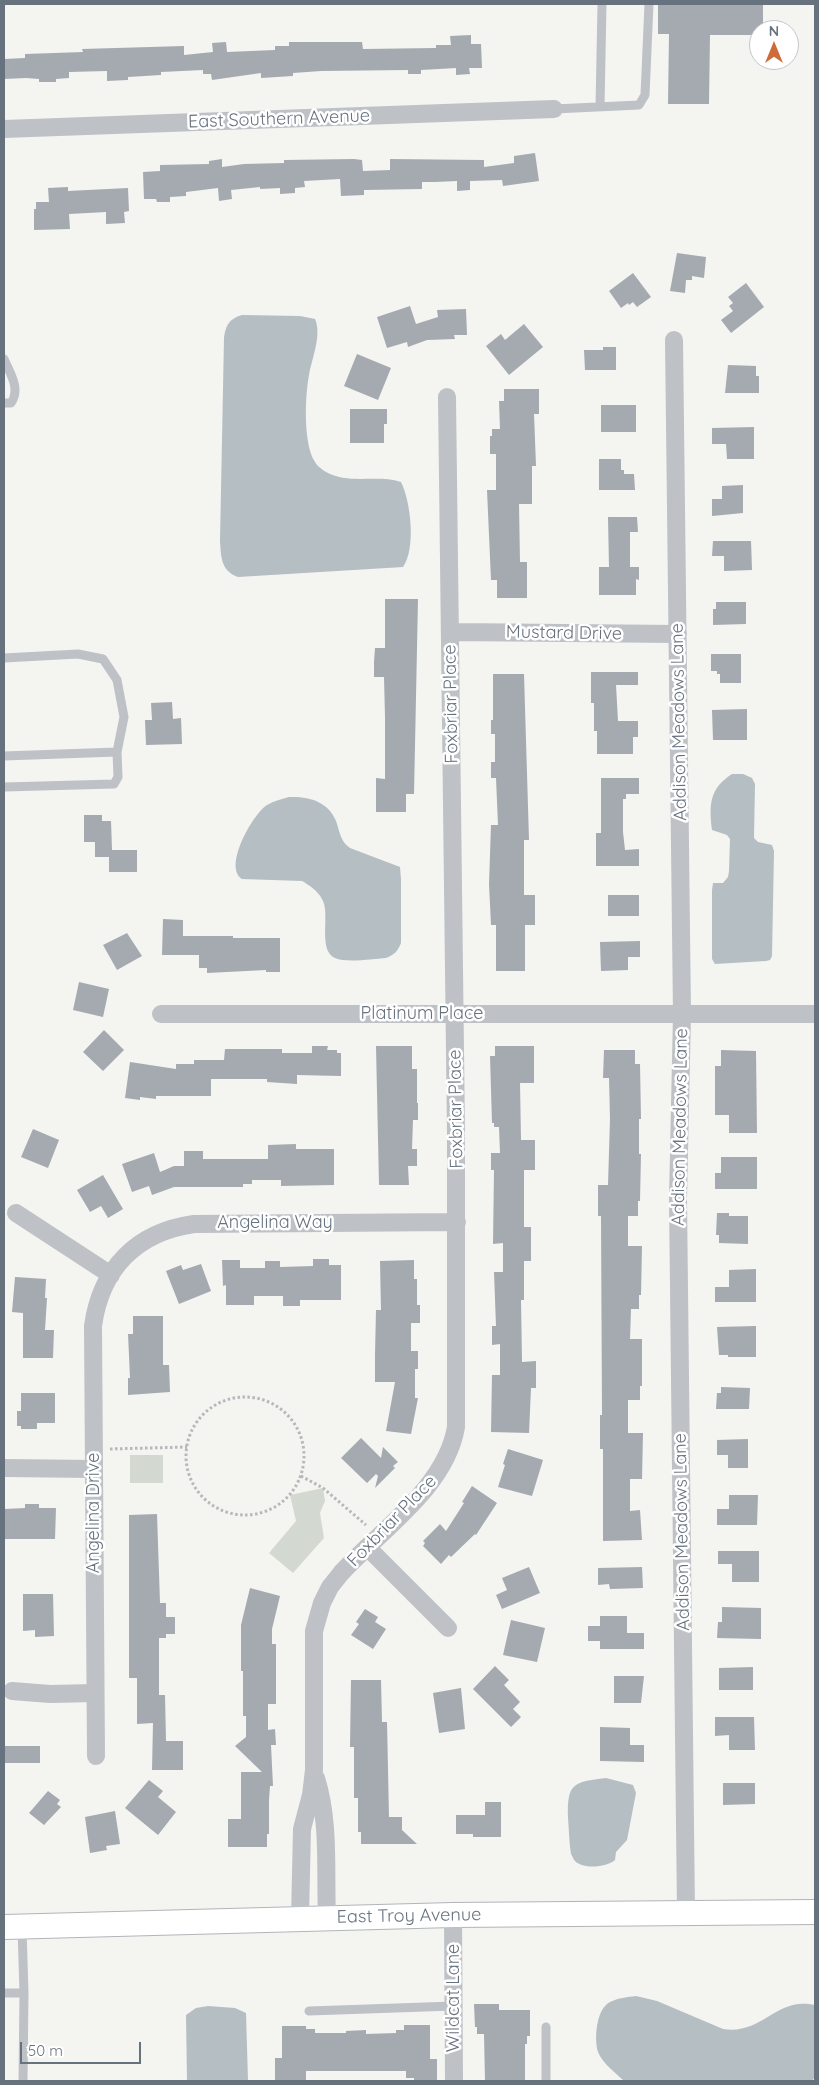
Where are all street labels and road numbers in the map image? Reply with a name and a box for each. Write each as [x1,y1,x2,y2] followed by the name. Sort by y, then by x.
[188,105,370,133] street label: East Southern Avenue
[506,621,622,645] street label: Mustard Drive
[666,623,692,821] street label: Addison Meadows Lane
[439,644,463,764] street label: Foxbriar Place
[361,1003,483,1025] street label: Platinum Place
[667,1028,693,1226] street label: Addison Meadows Lane
[444,1049,468,1169] street label: Foxbriar Place
[217,1212,333,1234] street label: Angelina Way
[669,1433,695,1631] street label: Addison Meadows Lane
[83,1453,105,1573] street label: Angelina Drive
[343,1471,441,1571] street label: Foxbriar Place
[337,1904,481,1928] street label: East Troy Avenue
[443,1944,465,2052] street label: Wildcat Lane

